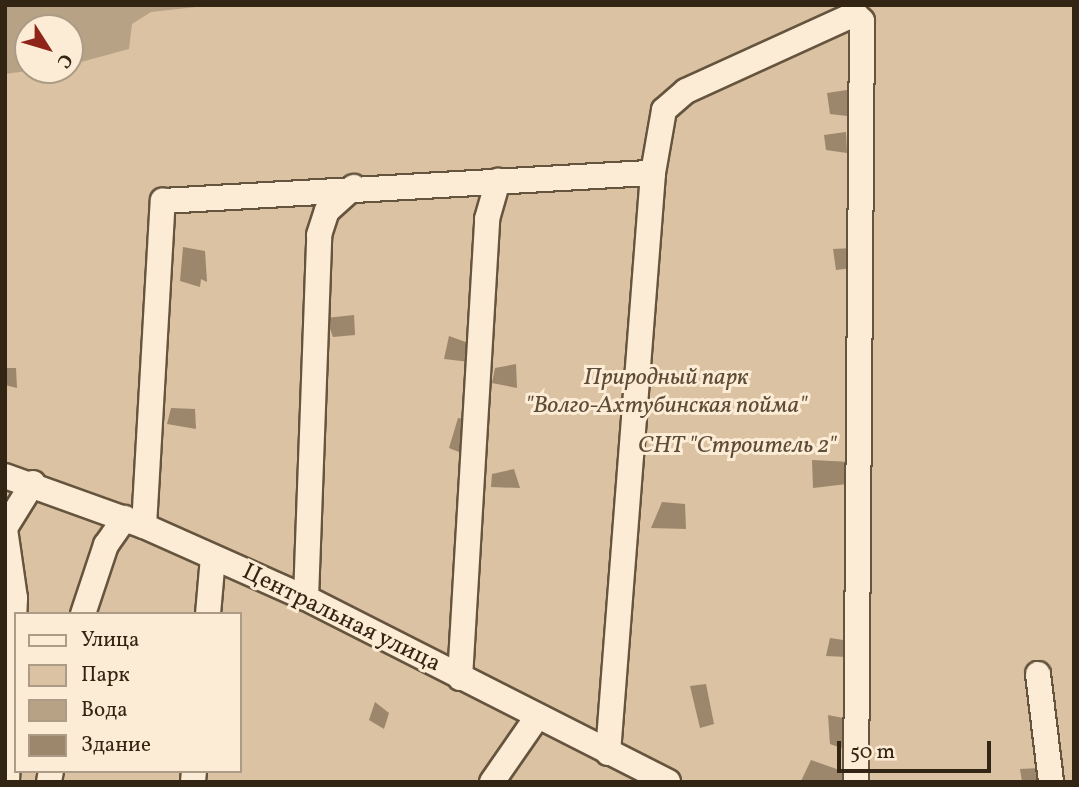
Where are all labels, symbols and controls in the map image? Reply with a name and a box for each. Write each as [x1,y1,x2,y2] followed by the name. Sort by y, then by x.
[14,14,84,84] north arrow
[50,48,78,73] text: С
[525,365,807,421] park label: Природный парк "Волго-Ахтубинская пойма"
[638,433,836,461] park label: СНТ "Строитель 2"
[237,558,445,680] street label: Центральная улица
[14,612,242,773] legend
[81,626,139,655] text: Улица
[81,661,130,690] text: Парк
[81,696,128,725] text: Вода
[841,728,995,772] scale bar
[81,731,151,760] text: Здание
[850,738,895,767] text: 50 m

